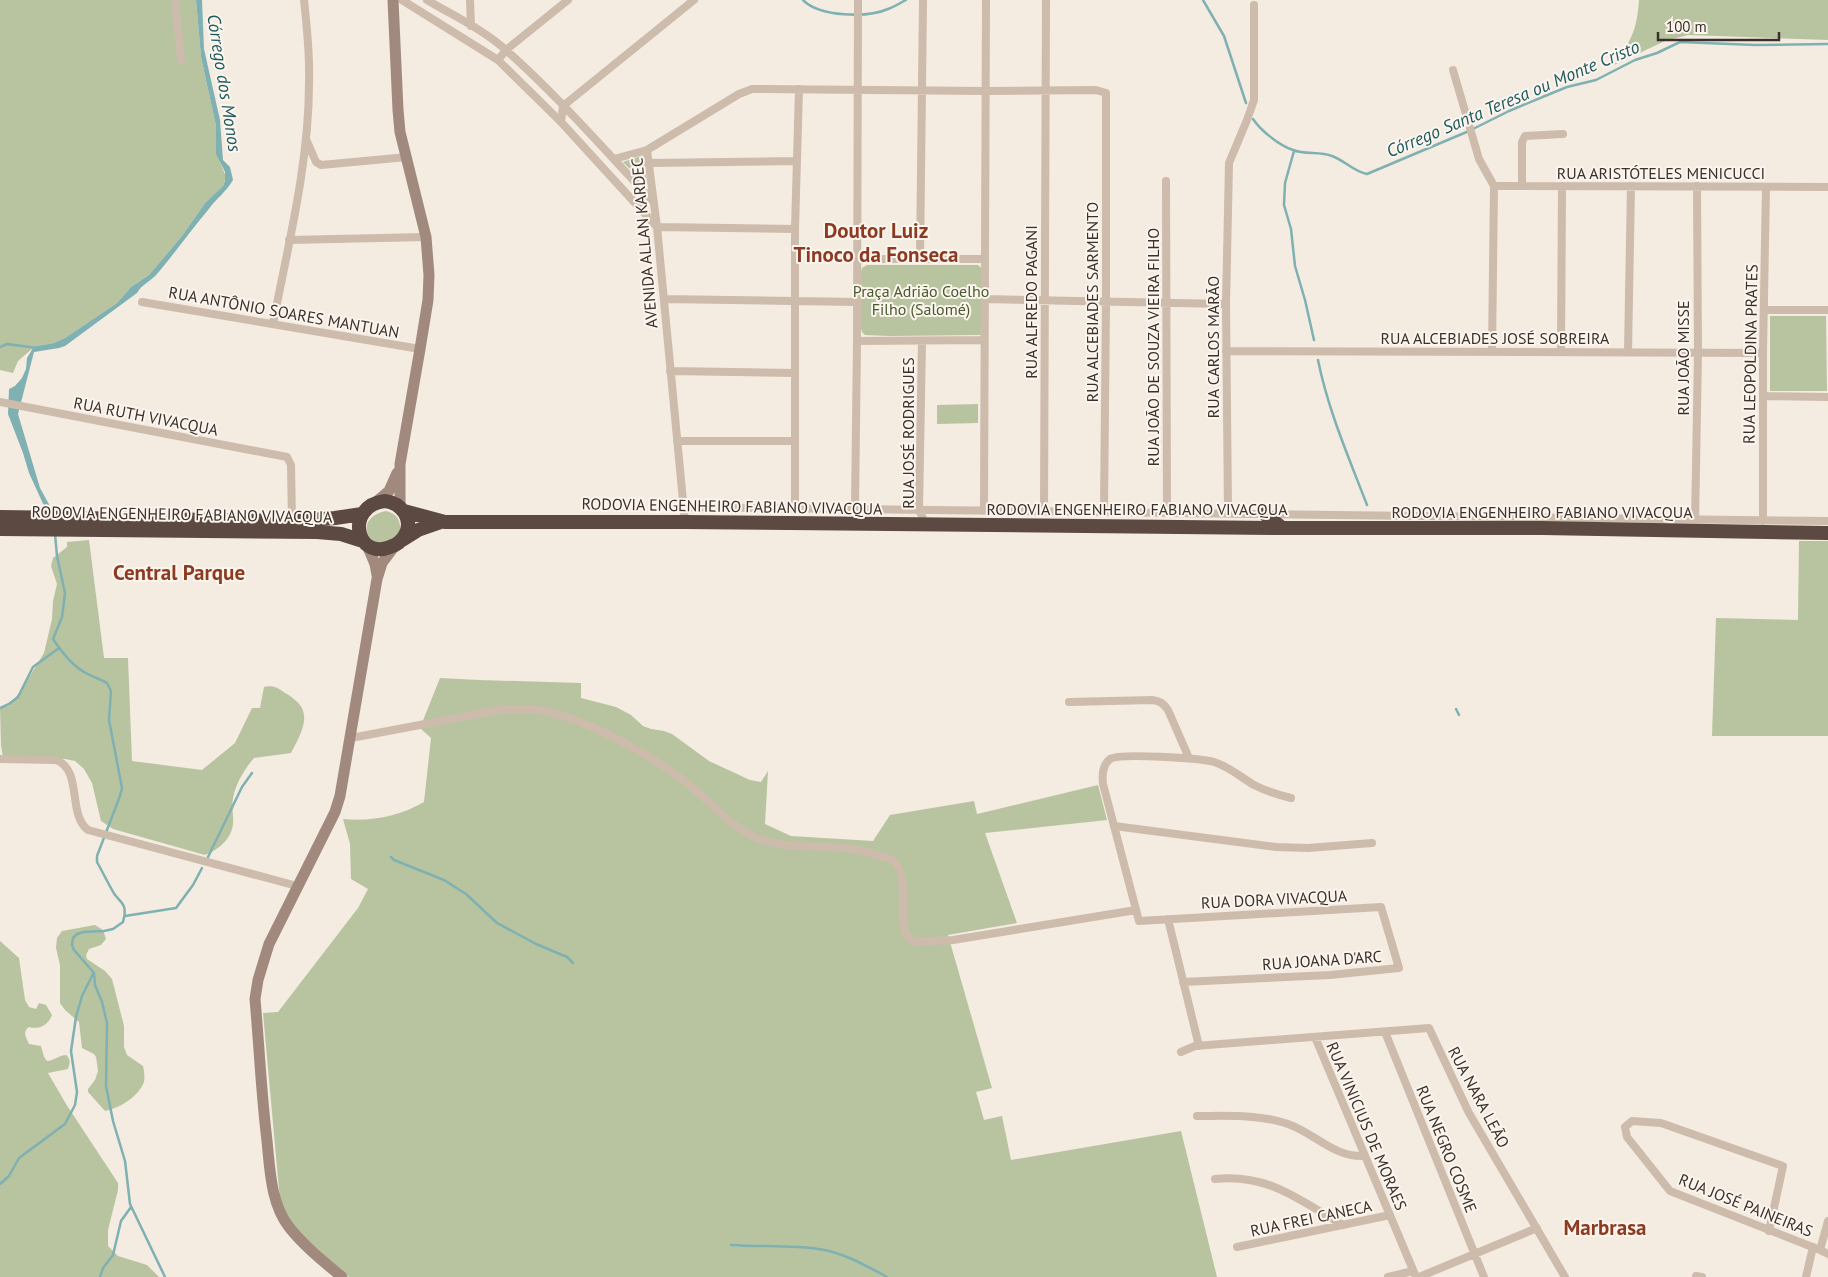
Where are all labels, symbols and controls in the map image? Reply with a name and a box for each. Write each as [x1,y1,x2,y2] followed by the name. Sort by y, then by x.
[1658,10,1779,42] scale bar
[202,12,247,154] water label: Córrego dos Monos
[1666,17,1707,36] text: 100 m
[1383,35,1643,162] water label: Córrego Santa Teresa ou Monte Cristo
[627,157,661,329] street label: AVENIDA ALLAN KARDEC
[1557,163,1765,183] street label: RUA ARISTÓTELES MENICUCCI
[1082,202,1102,402] street label: RUA ALCEBIADES SARMENTO
[794,217,959,268] district label: Doutor Luiz Tinoco da Fonseca
[1021,225,1041,379] street label: RUA ALFREDO PAGANI
[1143,228,1163,466] street label: RUA JOÃO DE SOUZA VIEIRA FILHO
[1738,264,1762,444] street label: RUA LEOPOLDINA PRATES
[1203,276,1223,418] street label: RUA CARLOS MARÃO
[853,281,989,319] park label: Praça Adrião Coelho Filho (Salomé)
[167,282,401,342] street label: RUA ANTÔNIO SOARES MANTUAN
[1673,300,1693,416] street label: RUA JOÃO MISSE
[1381,328,1610,348] street label: RUA ALCEBIADES JOSÉ SOBREIRA
[898,357,918,509] street label: RUA JOSÉ RODRIGUES
[72,392,221,440] street label: RUA RUTH VIVACQUA
[581,493,883,519] street label: RODOVIA ENGENHEIRO FABIANO VIVACQUA
[987,499,1288,519] street label: RODOVIA ENGENHEIRO FABIANO VIVACQUA
[31,501,333,527] street label: RODOVIA ENGENHEIRO FABIANO VIVACQUA
[1392,502,1693,522] street label: RODOVIA ENGENHEIRO FABIANO VIVACQUA
[113,559,245,586] district label: Central Parque
[1200,885,1348,913] street label: RUA DORA VIVACQUA
[1261,946,1383,974] street label: RUA JOANA D'ARC
[1322,1039,1412,1213] street label: RUA VINICIUS DE MORAES
[1444,1043,1514,1151] street label: RUA NARA LEÃO
[1412,1082,1482,1216] street label: RUA NEGRO COSME
[1676,1169,1816,1241] street label: RUA JOSÉ PAINEIRAS
[1248,1195,1374,1241] street label: RUA FREI CANECA
[1564,1214,1646,1241] district label: Marbrasa

